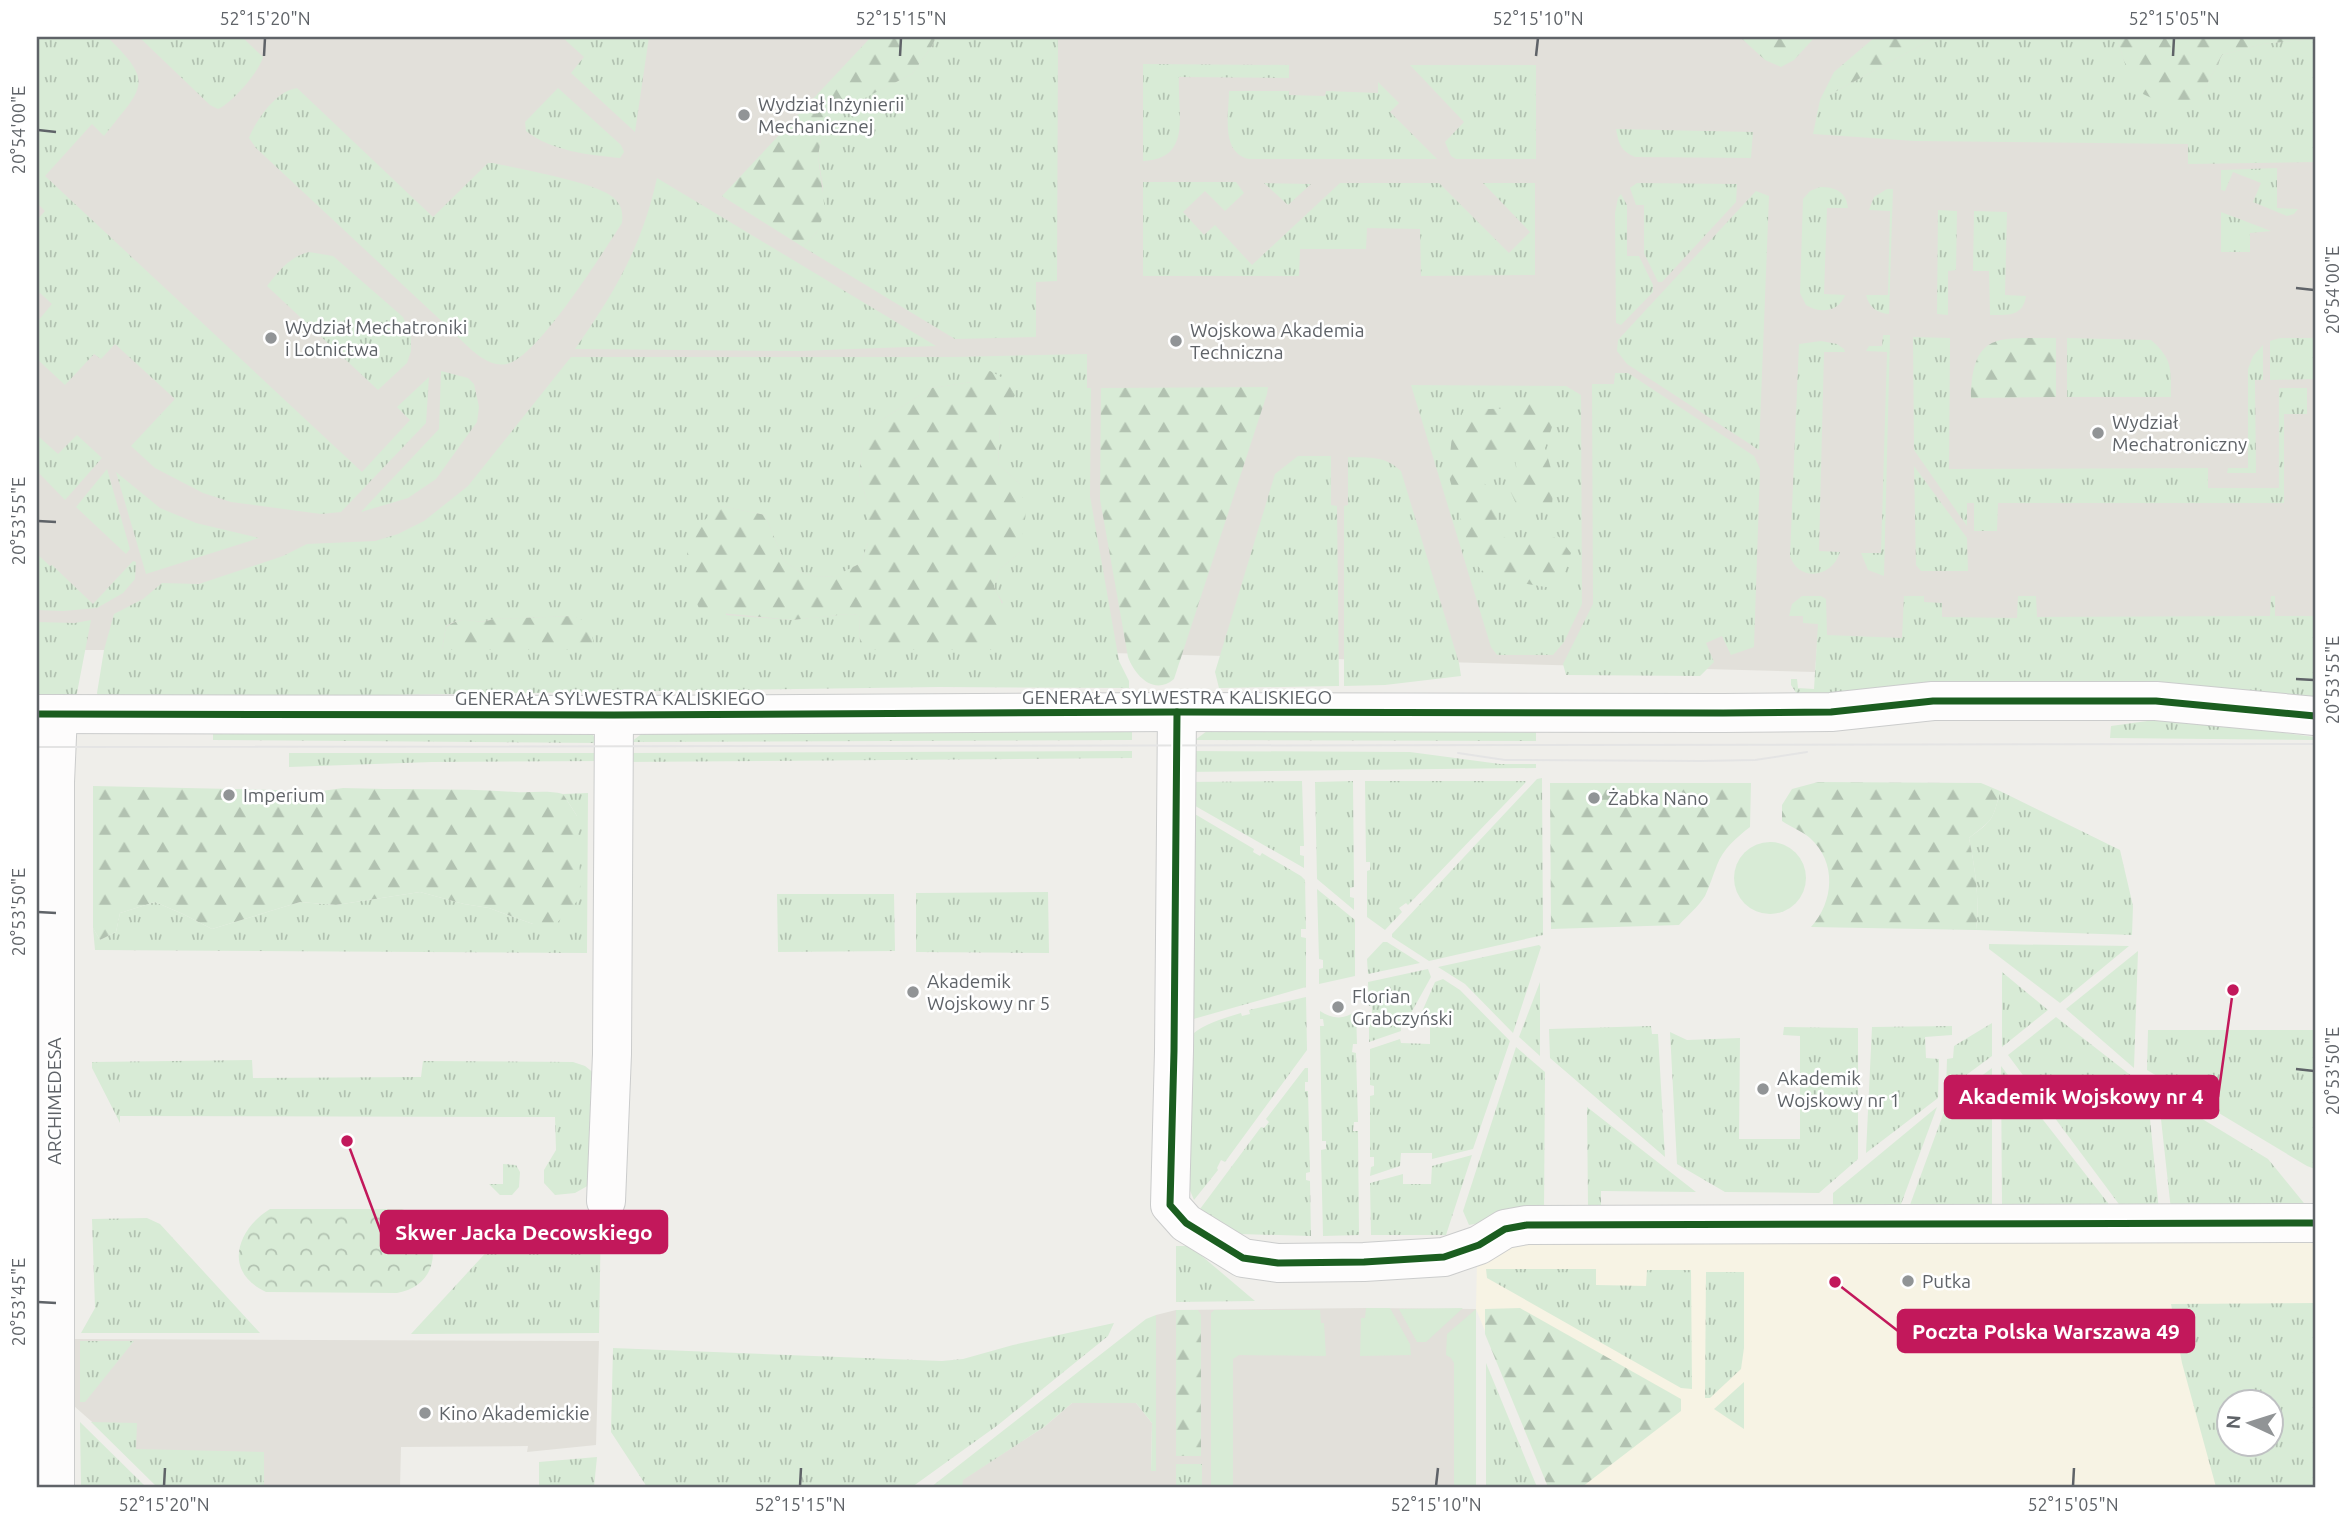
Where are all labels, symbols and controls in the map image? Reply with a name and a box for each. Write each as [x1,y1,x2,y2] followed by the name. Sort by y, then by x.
[219,8,311,28] text: 52°15'20"N
[855,8,947,28] text: 52°15'15"N
[1492,8,1584,28] text: 52°15'10"N
[2128,8,2220,28] text: 52°15'05"N
[8,86,28,174] text: 20°54'00"E
[758,93,904,137] place label: Wydział Inżynierii Mechanicznej
[736,107,752,123] marker: Wydział Inżynierii Mechanicznej
[2322,246,2342,334] text: 20°54'00"E
[285,316,467,360] place label: Wydział Mechatroniki i Lotnictwa
[1190,319,1365,363] place label: Wojskowa Akademia Techniczna
[263,330,279,346] marker: Wydział Mechatroniki i Lotnictwa
[1168,333,1184,349] marker: Wojskowa Akademia Techniczna
[2112,411,2247,455] place label: Wydział Mechatroniczny
[2090,425,2106,441] marker: Wydział Mechatroniczny
[8,477,28,565] text: 20°53'55"E
[2322,636,2342,724] text: 20°53'55"E
[1022,686,1332,708] street label: GENERAŁA SYLWESTRA KALISKIEGO
[455,687,765,709] street label: GENERAŁA SYLWESTRA KALISKIEGO
[243,784,325,806] place label: Imperium
[221,787,237,803] marker: Imperium
[1608,787,1709,809] place label: Żabka Nano
[1586,790,1602,806] marker: Żabka Nano
[8,868,28,956] text: 20°53'50"E
[927,970,1050,1014] place label: Akademik Wojskowy nr 5
[905,984,921,1000] marker: Akademik Wojskowy nr 5
[1352,985,1453,1029] place label: Florian Grabczyński
[1330,999,1346,1015] marker: Florian Grabczyński
[2322,1027,2342,1115] text: 20°53'50"E
[43,1037,65,1165] street label: ARCHIMEDESA
[1777,1067,1900,1111] place label: Akademik Wojskowy nr 1
[1945,1076,2218,1118] callout: Akademik Wojskowy nr 4
[1755,1081,1771,1097] marker: Akademik Wojskowy nr 1
[1959,1084,2204,1108] text: Akademik Wojskowy nr 4
[381,1211,667,1253] callout: Skwer Jacka Decowskiego
[395,1220,653,1244] text: Skwer Jacka Decowskiego
[8,1258,28,1346] text: 20°53'45"E
[1922,1270,1971,1292] place label: Putka
[1900,1273,1916,1289] marker: Putka
[1898,1310,2194,1352] callout: Poczta Polska Warszawa 49
[1912,1319,2180,1343] text: Poczta Polska Warszawa 49
[2216,1388,2286,1458] north arrow
[439,1402,590,1424] place label: Kino Akademickie
[417,1405,433,1421] marker: Kino Akademickie
[2222,1414,2245,1430] text: N
[118,1494,210,1514] text: 52°15'20"N
[754,1494,846,1514] text: 52°15'15"N
[1390,1494,1482,1514] text: 52°15'10"N
[2027,1494,2119,1514] text: 52°15'05"N

